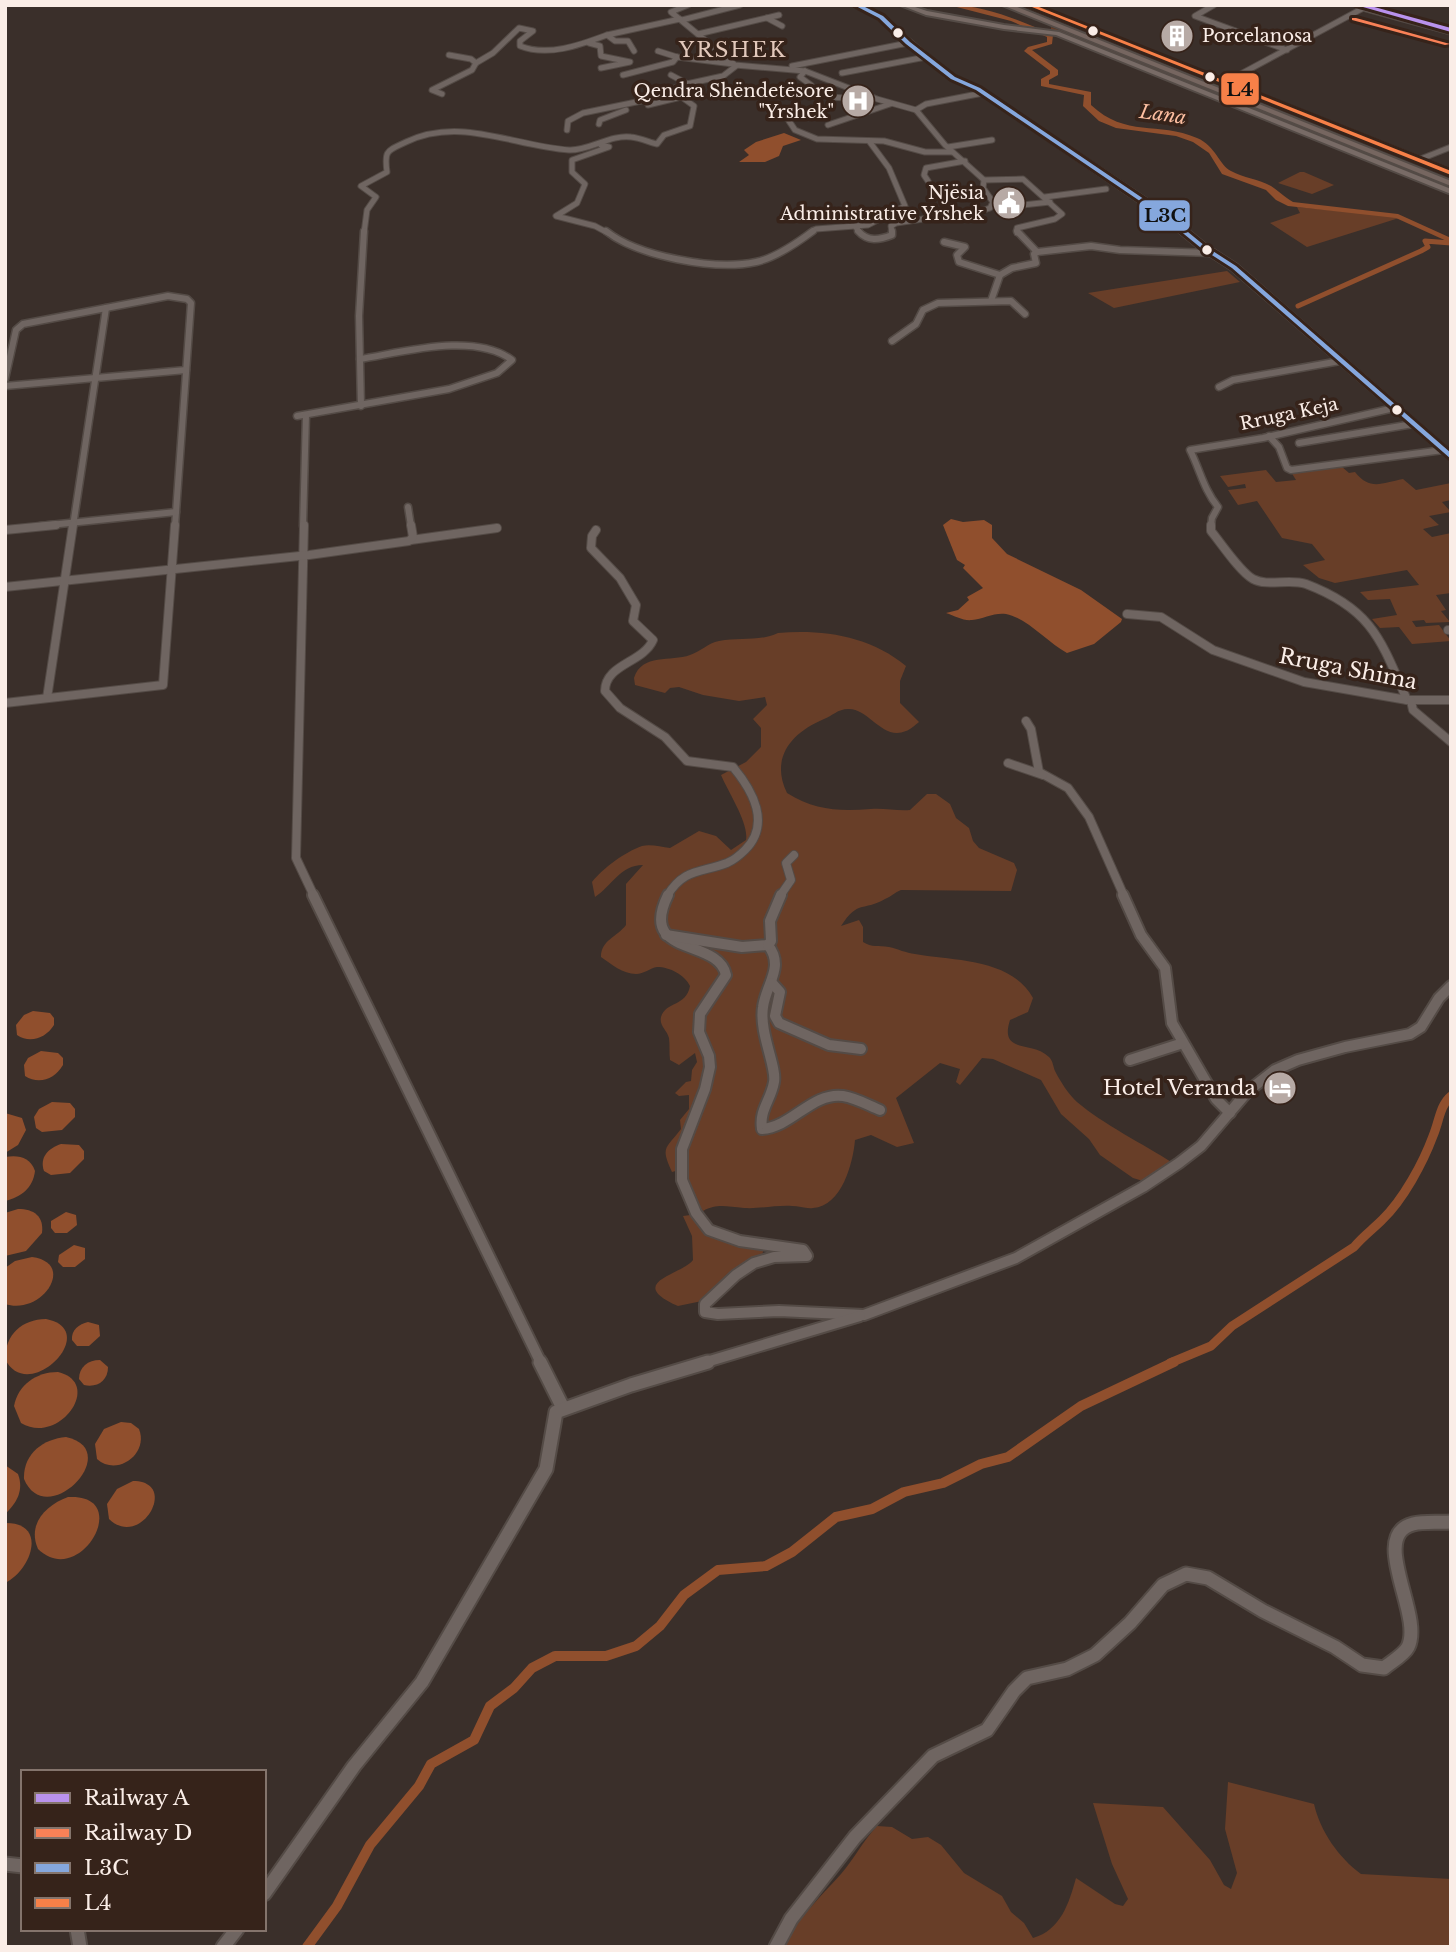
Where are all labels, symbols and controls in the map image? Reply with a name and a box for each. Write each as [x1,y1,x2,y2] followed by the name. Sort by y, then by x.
[1158,17,1196,55] building icon: Porcelanosa
[1086,24,1100,38] unlabelled marker
[1202,25,1312,47] place label: Porcelanosa
[891,26,905,40] unlabelled marker
[678,37,787,63] district label: YRSHEK
[1203,70,1217,84] unlabelled marker
[1220,72,1260,106] line badge: L4
[1226,78,1254,101] text: L4
[634,80,834,123] place label: Qendra Shëndetësore "Yrshek"
[839,82,877,120] hospital icon: Qendra Shëndetësore "Yrshek"
[1137,100,1188,129] water label: Lana
[779,182,984,225] place label: Njësia Administrative Yrshek
[990,184,1028,222] public building icon: Njësia Administrative Yrshek
[1138,199,1191,232] line badge: L3C
[1144,204,1186,227] text: L3C
[1200,243,1214,257] unlabelled marker
[1238,393,1340,435] street label: Rruga Keja
[1390,403,1404,417] unlabelled marker
[1277,643,1420,695] street label: Rruga Shima
[1261,1069,1299,1107] hotel icon: Hotel Veranda
[1103,1075,1256,1101] place label: Hotel Veranda
[21,1770,266,1931] legend
[84,1785,190,1811] text: Railway A
[84,1820,192,1846] text: Railway D
[84,1855,129,1881] text: L3C
[84,1890,112,1916] text: L4

